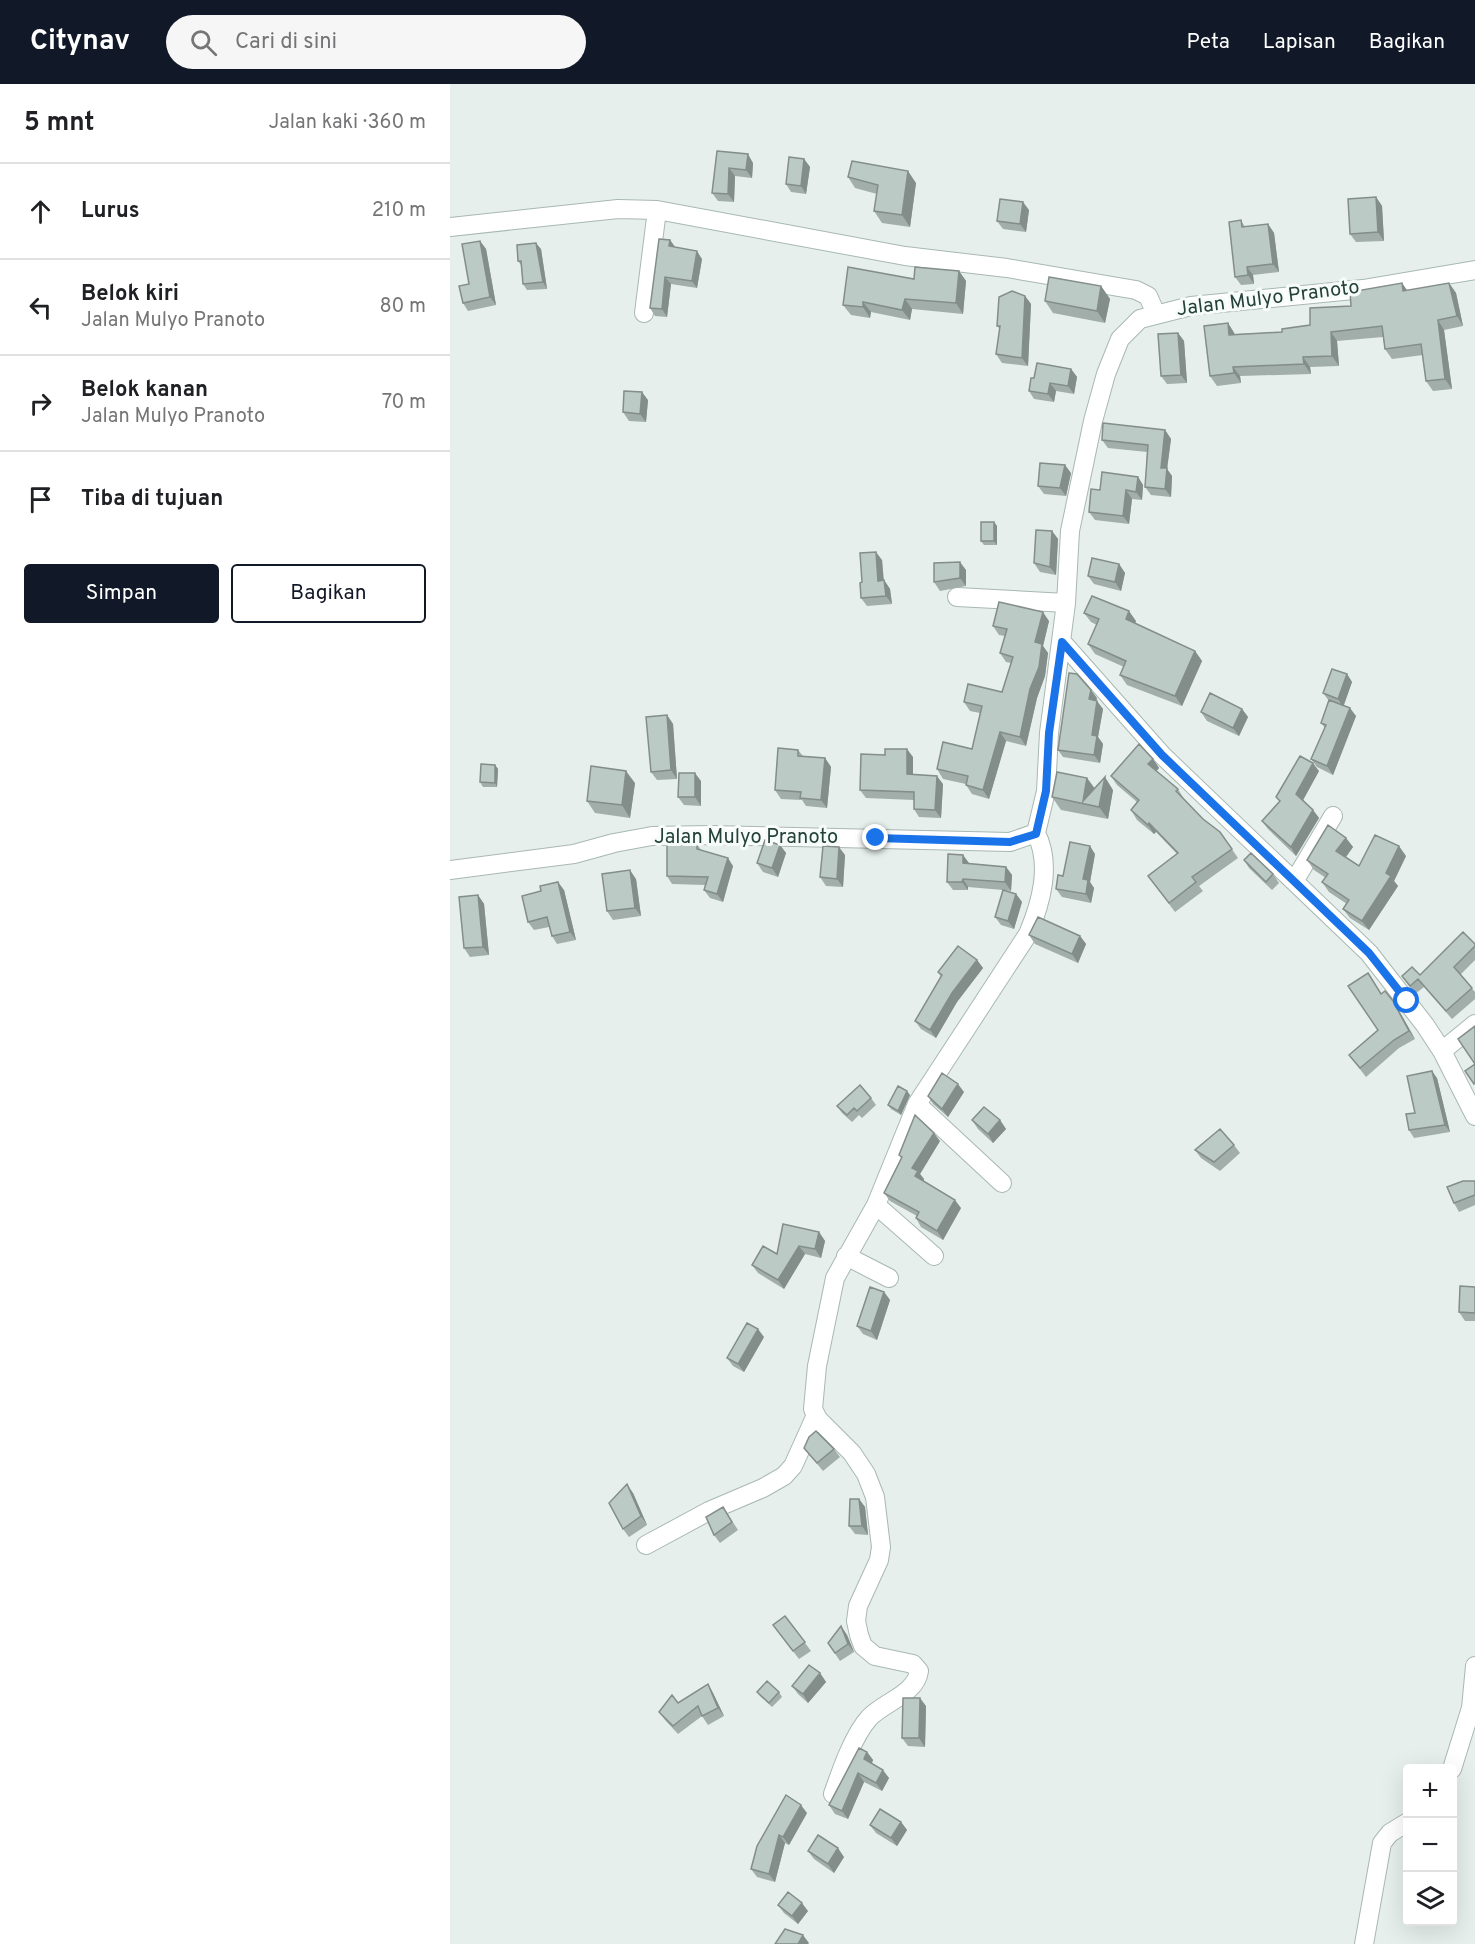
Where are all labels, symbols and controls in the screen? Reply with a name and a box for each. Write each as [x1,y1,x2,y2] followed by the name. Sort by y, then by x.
[166,15,586,69] search box
[30,24,130,60] text: Citynav
[187,26,220,59] icon: search
[235,29,337,56] text: Cari di sini
[1187,29,1230,56] text: Peta
[1263,29,1336,56] text: Lapisan
[1369,29,1445,56] text: Bagikan
[24,107,95,140] text: 5 mnt
[268,110,426,136] text: Jalan kaki · 360 m
[24,195,57,228] icon: ahead
[81,198,140,225] text: Lurus
[372,198,426,224] text: 210 m
[1175,275,1361,323] street label: Jalan Mulyo Pranoto
[81,281,179,308] text: Belok kiri
[24,291,57,324] icon: left
[380,294,426,320] text: 80 m
[81,308,265,334] text: Jalan Mulyo Pranoto
[81,377,208,404] text: Belok kanan
[24,387,57,420] icon: right
[382,390,426,416] text: 70 m
[81,404,265,430] text: Jalan Mulyo Pranoto
[24,483,57,516] icon: arrive
[81,486,223,513] text: Tiba di tujuan
[24,564,219,623] button: Simpan
[231,564,426,623] button: Bagikan
[862,824,888,850] route end
[654,825,838,851] street label: Jalan Mulyo Pranoto
[1393,987,1419,1013] route start
[1403,1764,1457,1926] map controls
[1403,1764,1457,1818] button: +
[1403,1818,1457,1872] button: −
[1403,1872,1457,1926] button: layers

